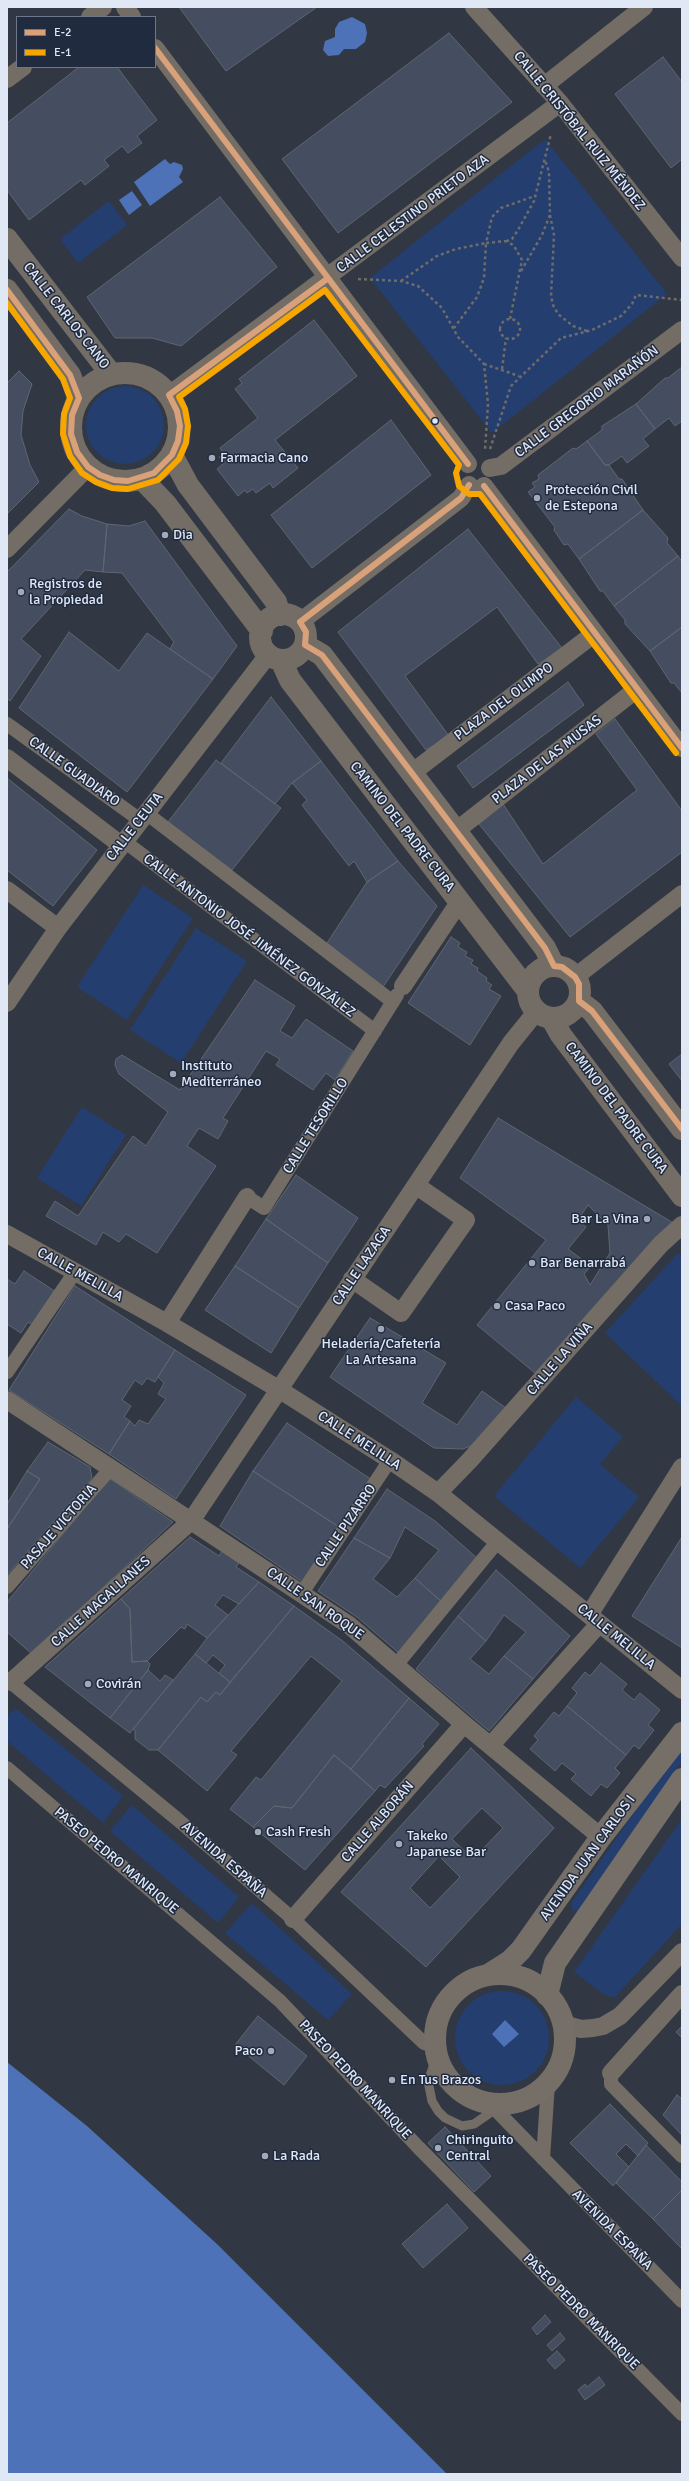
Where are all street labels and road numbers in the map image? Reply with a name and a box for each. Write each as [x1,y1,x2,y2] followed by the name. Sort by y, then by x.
[510,48,648,214] street label: CALLE CRISTÓBAL RUIZ MÉNDEZ
[334,151,492,277] street label: CALLE CELESTINO PRIETO AZA
[19,259,113,373] street label: CALLE CARLOS CANO
[512,342,662,462] street label: CALLE GREGORIO MARAÑÓN
[451,659,557,745] street label: PLAZA DEL OLIMPO
[489,712,605,808] street label: PLAZA DE LAS MUSAS
[25,733,123,811] street label: CALLE GUADIARO
[346,759,458,895] street label: CAMINO DEL PADRE CURA
[103,789,167,865] street label: CALLE CEUTA
[140,851,358,1021] street label: CALLE ANTONIO JOSÉ JIMÉNEZ GONZÁLEZ
[561,1039,671,1177] street label: CAMINO DEL PADRE CURA
[280,1075,352,1177] street label: CALLE TESORILLO
[329,1223,395,1309] street label: CALLE LAZAGA
[34,1244,126,1306] street label: CALLE MELILLA
[524,1319,596,1399] street label: CALLE LA VIÑA
[314,1408,404,1474] street label: CALLE MELILLA
[18,1481,100,1573] street label: PASAJE VICTORIA
[312,1481,380,1571] street label: CALLE PIZARRO
[48,1553,154,1651] street label: CALLE MAGALLANES
[263,1564,367,1644] street label: CALLE SAN ROQUE
[574,1600,658,1674] street label: CALLE MELILLA
[338,1778,418,1866] street label: CALLE ALBORÁN
[537,1792,639,1924] street label: AVENIDA JUAN CARLOS I
[50,1804,182,1918] street label: PASEO PEDRO MANRIQUE
[178,1818,270,1902] street label: AVENIDA ESPAÑA
[295,2017,415,2143] street label: PASEO PEDRO MANRIQUE
[568,2186,656,2274] street label: AVENIDA ESPAÑA
[519,2250,643,2374] street label: PASEO PEDRO MANRIQUE

